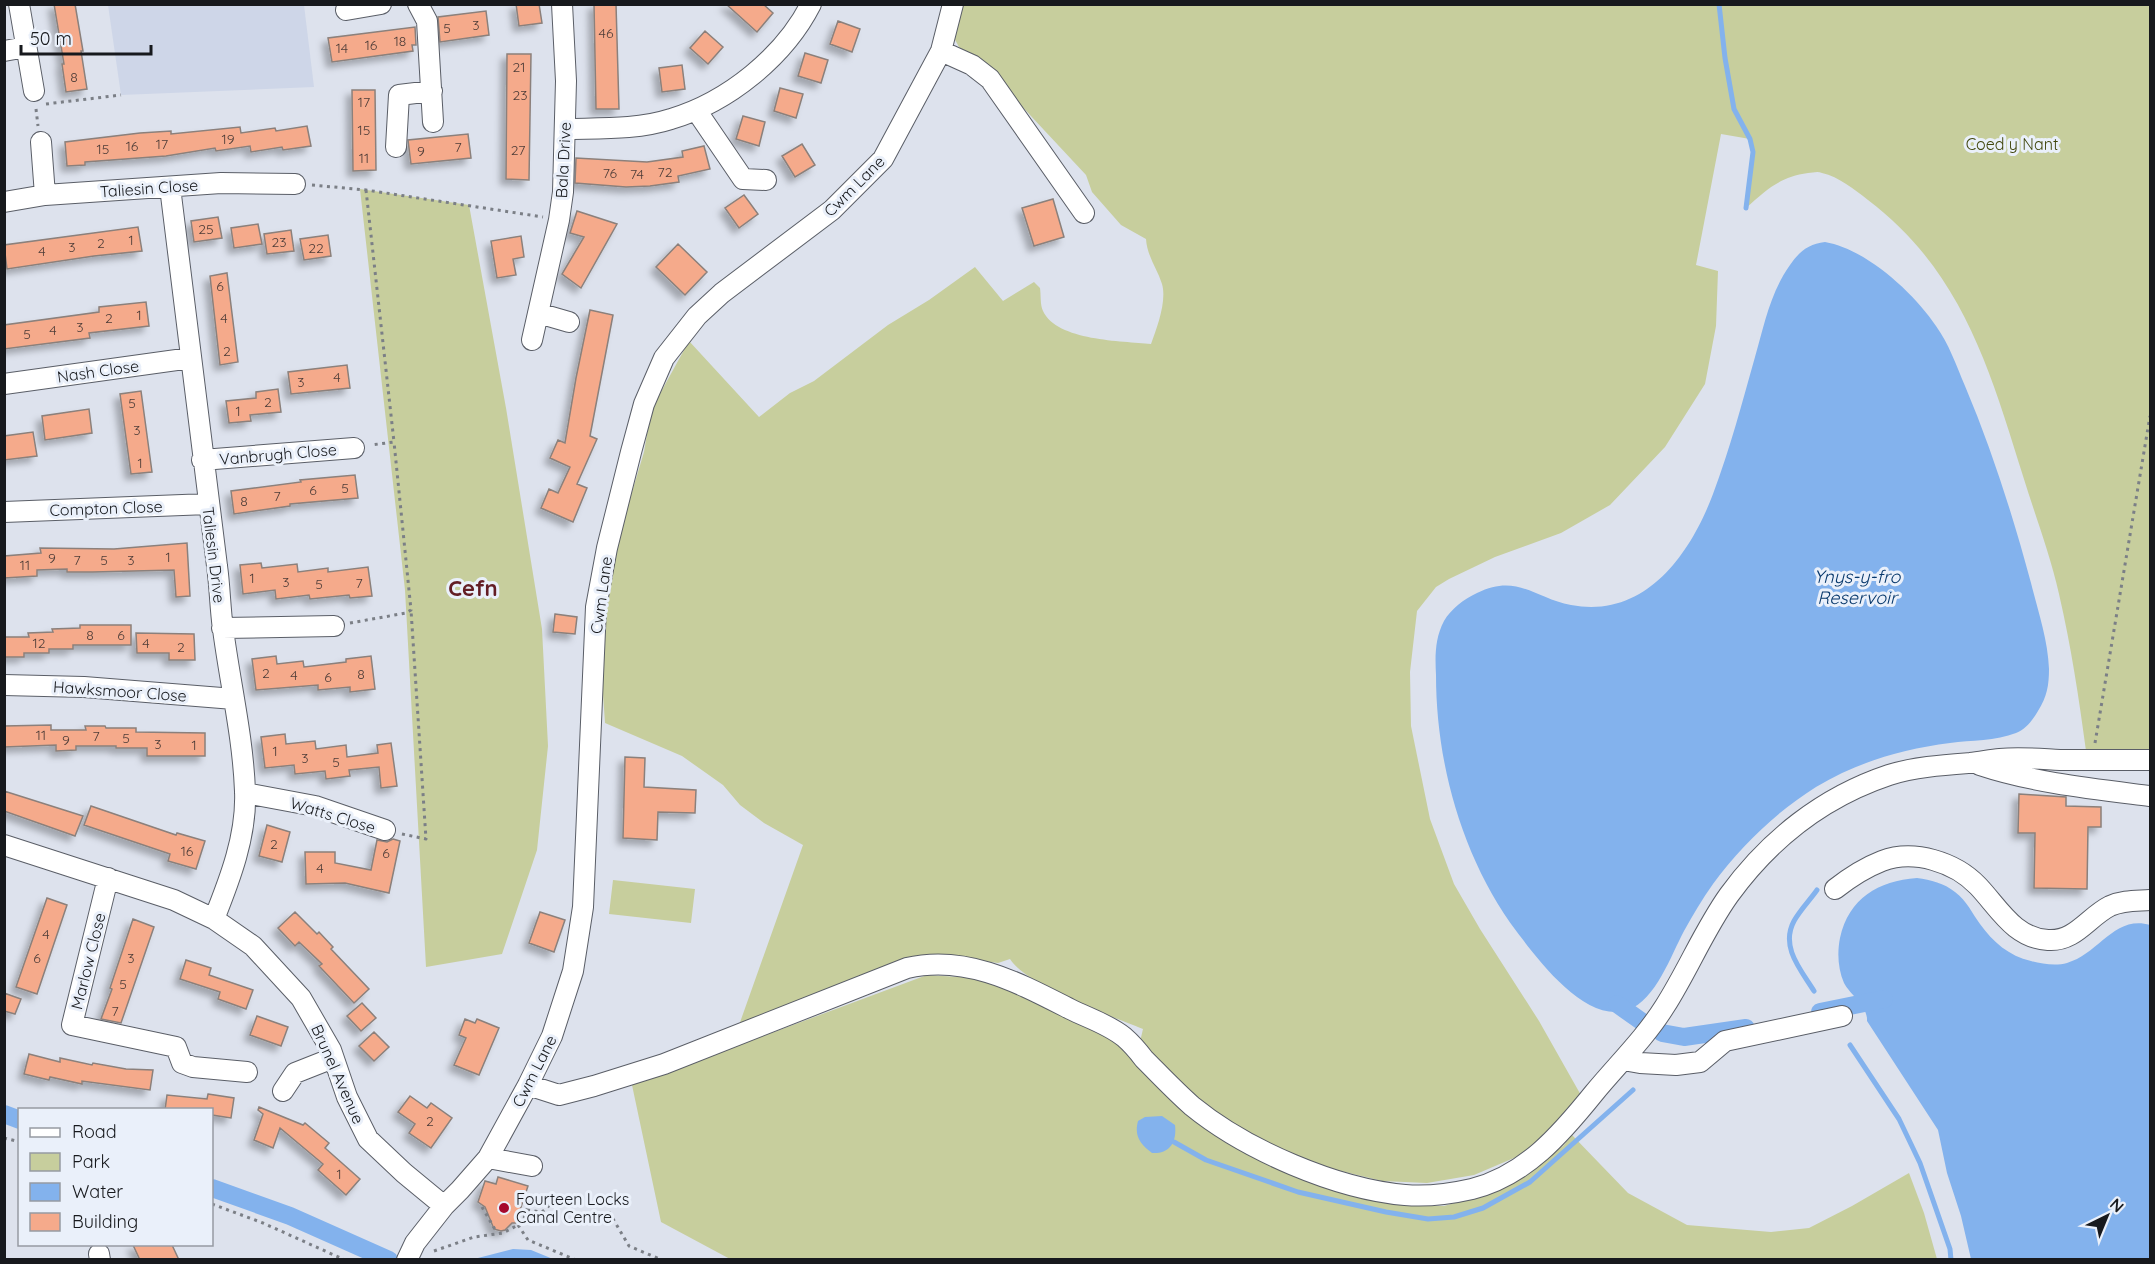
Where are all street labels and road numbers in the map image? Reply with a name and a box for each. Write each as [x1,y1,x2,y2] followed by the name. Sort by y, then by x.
[551,121,575,199] street label: Bala Drive
[819,151,889,221] street label: Cwm Lane
[99,175,199,201] street label: Taliesin Close
[56,355,140,387] street label: Nash Close
[218,439,338,469] street label: Vanbrugh Close
[49,496,163,520] street label: Compton Close
[198,506,230,604] street label: Taliesin Drive
[586,555,616,635] street label: Cwm Lane
[53,676,187,706] street label: Hawksmoor Close
[288,793,378,837] street label: Watts Close
[66,911,110,1011] street label: Marlow Close
[307,1021,369,1127] street label: Brunel Avenue
[507,1032,561,1110] street label: Cwm Lane

